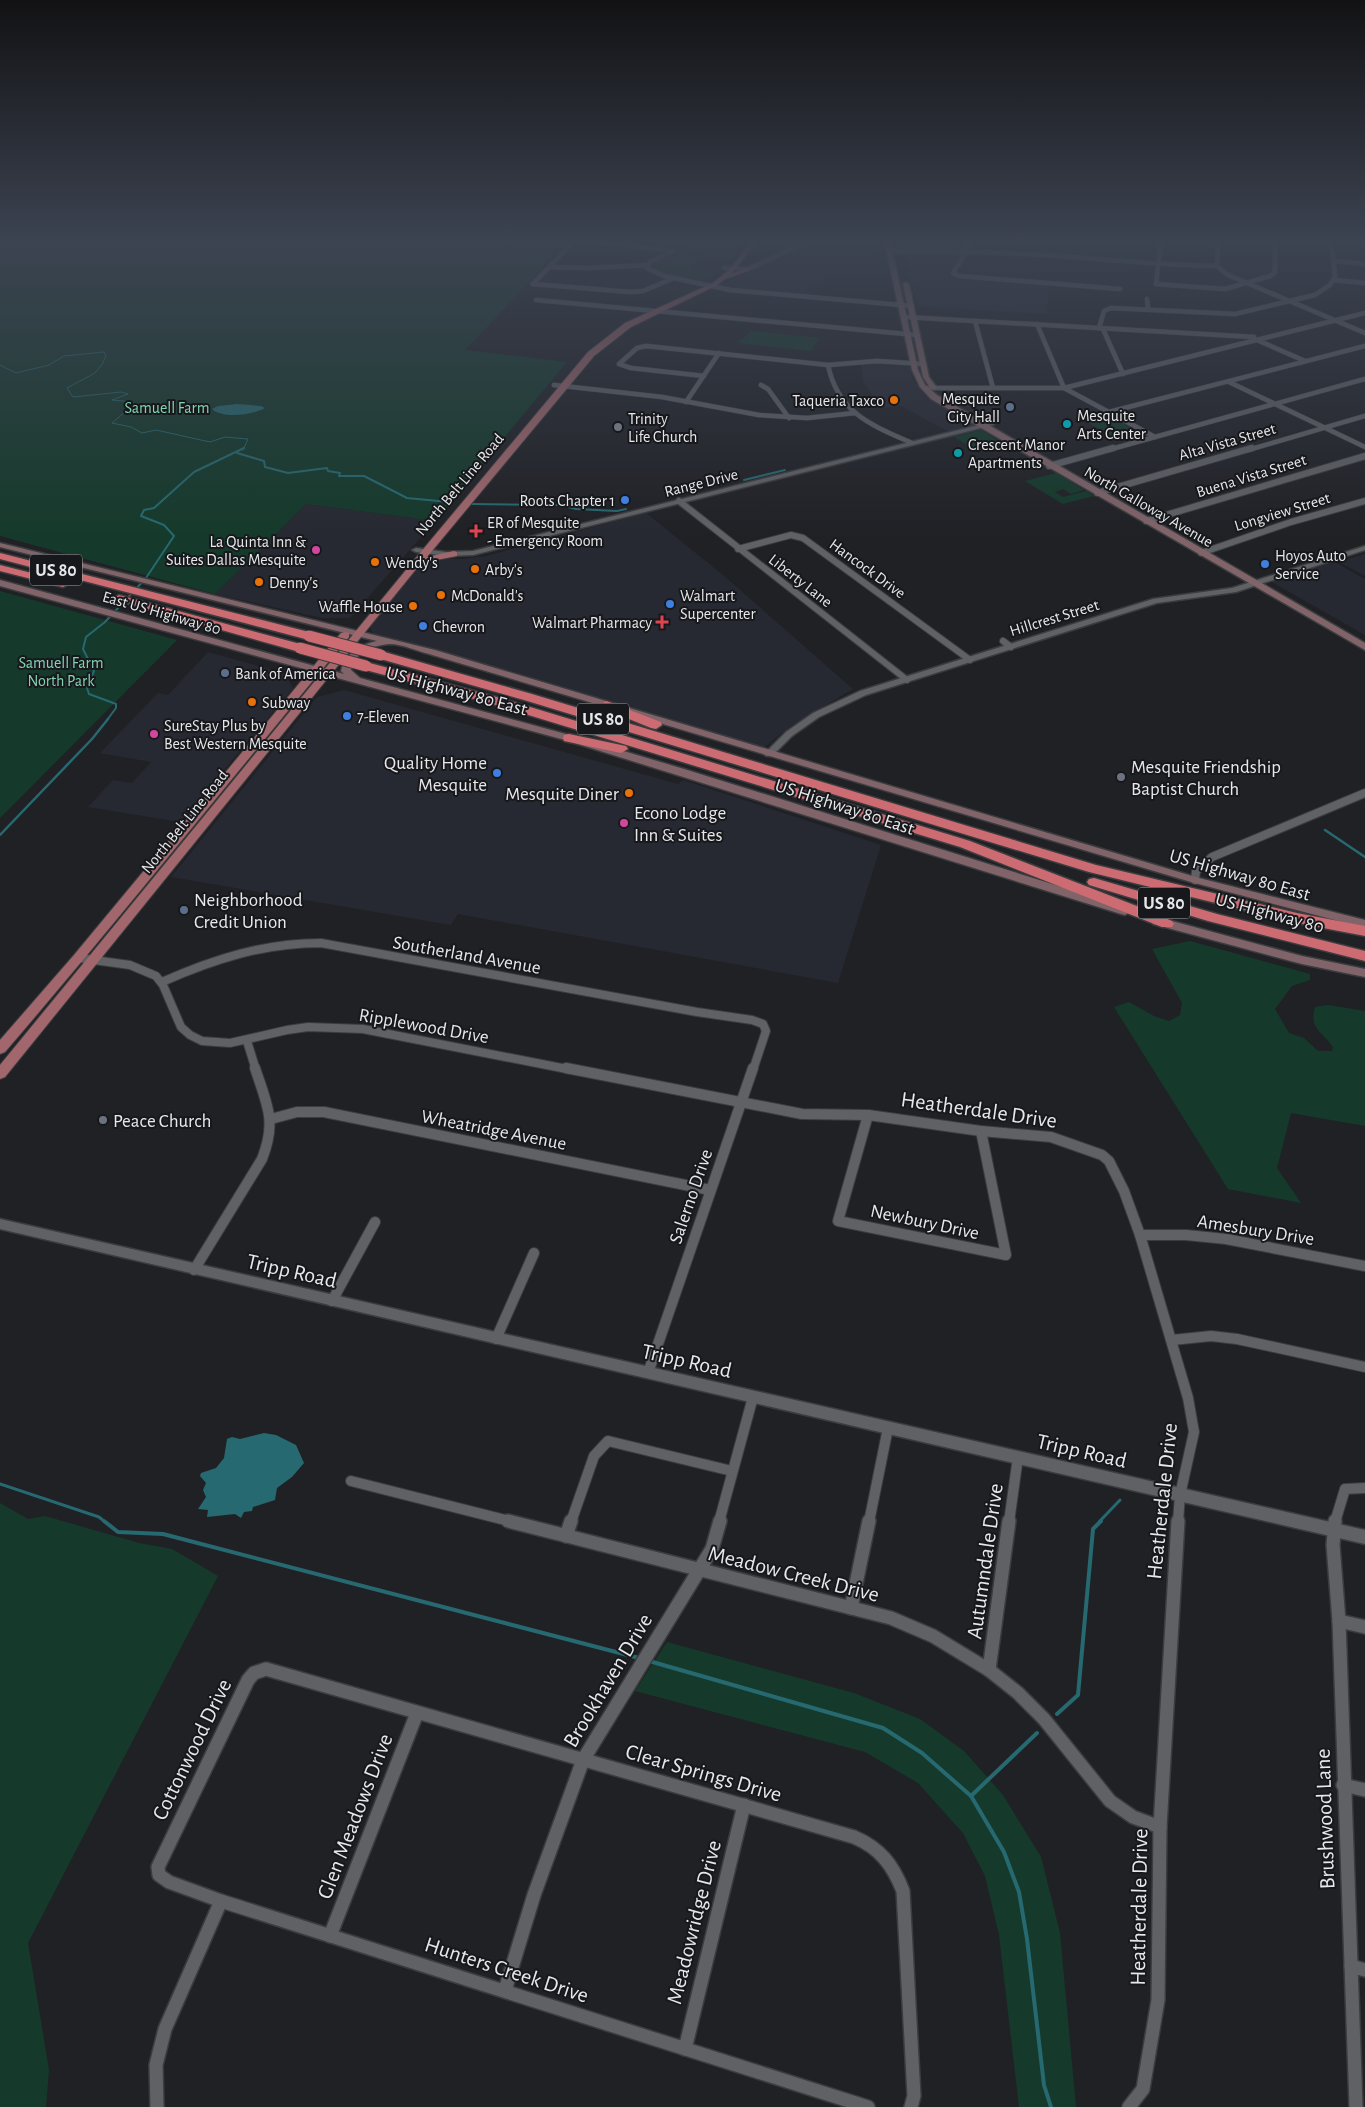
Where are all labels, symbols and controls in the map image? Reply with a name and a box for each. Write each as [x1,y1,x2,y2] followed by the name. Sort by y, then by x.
[942,391,1000,426] place label: Mesquite City Hall
[792,393,884,409] place label: Taqueria Taxco
[888,394,900,406] marker: Taqueria Taxco
[124,400,210,416] park label: Samuell Farm
[1004,401,1016,413] marker: Mesquite City Hall
[1077,408,1147,442] place label: Mesquite Arts Center
[628,411,697,445] place label: Trinity Life Church
[1061,418,1073,430] marker: Mesquite Arts Center
[1177,420,1278,463] street label: Alta Vista Street
[612,421,624,433] marker: Trinity Life Church
[413,431,507,539] street label: North Belt Line Road
[968,437,1066,471] place label: Crescent Manor Apartments
[952,447,964,459] marker: Crescent Manor Apartments
[1194,452,1308,500] street label: Buena Vista Street
[1081,464,1216,551] street label: North Galloway Avenue
[663,466,740,500] street label: Range Drive
[1232,490,1332,534] street label: Longview Street
[520,493,615,509] place label: Roots Chapter 1
[619,494,631,506] marker: Roots Chapter 1
[487,515,603,550] place label: ER of Mesquite - Emergency Room
[469,524,483,538] marker: ER of Mesquite - Emergency Room
[166,534,306,568] place label: La Quinta Inn & Suites Dallas Mesquite
[827,536,908,602] street label: Hancock Drive
[310,544,322,556] marker: La Quinta Inn & Suites Dallas Mesquite
[1275,548,1346,582] place label: Hoyos Auto Service
[765,551,835,611] street label: Liberty Lane
[30,554,82,586] road number: US 80
[385,555,438,572] place label: Wendy's
[369,556,381,568] marker: Wendy's
[1259,558,1271,570] marker: Hoyos Auto Service
[485,562,523,579] place label: Arby's
[469,563,481,575] marker: Arby's
[269,575,318,592] place label: Denny's
[253,576,265,588] marker: Denny's
[100,588,223,638] street label: East US Highway 80
[451,588,524,604] place label: McDonald's
[680,588,756,622] place label: Walmart Supercenter
[435,589,447,601] marker: McDonald's
[1008,597,1101,639] street label: Hillcrest Street
[664,598,676,610] marker: Walmart Supercenter
[318,599,403,615] place label: Waffle House
[407,600,419,612] marker: Waffle House
[532,615,652,632] place label: Walmart Pharmacy
[656,616,668,628] marker: Walmart Pharmacy
[433,619,485,635] place label: Chevron
[417,620,429,632] marker: Chevron
[18,655,104,689] park label: Samuell Farm North Park
[384,663,529,719] street label: US Highway 80 East
[235,666,336,682] place label: Bank of America
[219,667,231,679] marker: Bank of America
[262,695,310,712] place label: Subway
[246,696,258,708] marker: Subway
[577,704,629,734] road number: US 80
[357,709,409,725] place label: 7-Eleven
[341,710,353,722] marker: 7-Eleven
[164,718,307,752] place label: SureStay Plus by Best Western Mesquite
[148,728,160,740] marker: SureStay Plus by Best Western Mesquite
[384,754,487,795] place label: Quality Home Mesquite
[1131,758,1281,799] place label: Mesquite Friendship Baptist Church
[138,767,231,876] street label: North Belt Line Road
[491,767,503,779] marker: Quality Home Mesquite
[1115,771,1127,783] marker: Mesquite Friendship Baptist Church
[772,776,917,839] street label: US Highway 80 East
[505,785,619,804] place label: Mesquite Diner
[623,787,635,799] marker: Mesquite Diner
[634,804,726,845] place label: Econo Lodge Inn & Suites
[618,817,630,829] marker: Econo Lodge Inn & Suites
[1167,846,1312,905] street label: US Highway 80 East
[1138,888,1190,918] road number: US 80
[1213,890,1326,937] street label: US Highway 80
[194,891,303,932] place label: Neighborhood Credit Union
[178,904,190,916] marker: Neighborhood Credit Union
[391,933,542,978] street label: Southerland Avenue
[357,1006,490,1047] street label: Ripplewood Drive
[900,1088,1058,1132] street label: Heatherdale Drive
[420,1107,568,1154] street label: Wheatridge Avenue
[113,1112,211,1131] place label: Peace Church
[97,1114,109,1126] marker: Peace Church
[666,1147,716,1246] street label: Salerno Drive
[869,1202,981,1243] street label: Newbury Drive
[1196,1212,1316,1249] street label: Amesbury Drive
[245,1250,339,1292] street label: Tripp Road
[640,1340,734,1382] street label: Tripp Road
[1143,1422,1181,1580] street label: Heatherdale Drive
[1035,1430,1129,1472] street label: Tripp Road
[963,1482,1007,1640] street label: Autumndale Drive
[706,1542,881,1606] street label: Meadow Creek Drive
[559,1610,656,1751] street label: Brookhaven Drive
[148,1675,236,1823] street label: Cottonwood Drive
[313,1731,397,1902] street label: Glen Meadows Drive
[623,1740,784,1806] street label: Clear Springs Drive
[1312,1748,1338,1890] street label: Brushwood Lane
[1127,1828,1151,1986] street label: Heatherdale Drive
[663,1838,725,2006] street label: Meadowridge Drive
[422,1933,591,2007] street label: Hunters Creek Drive

